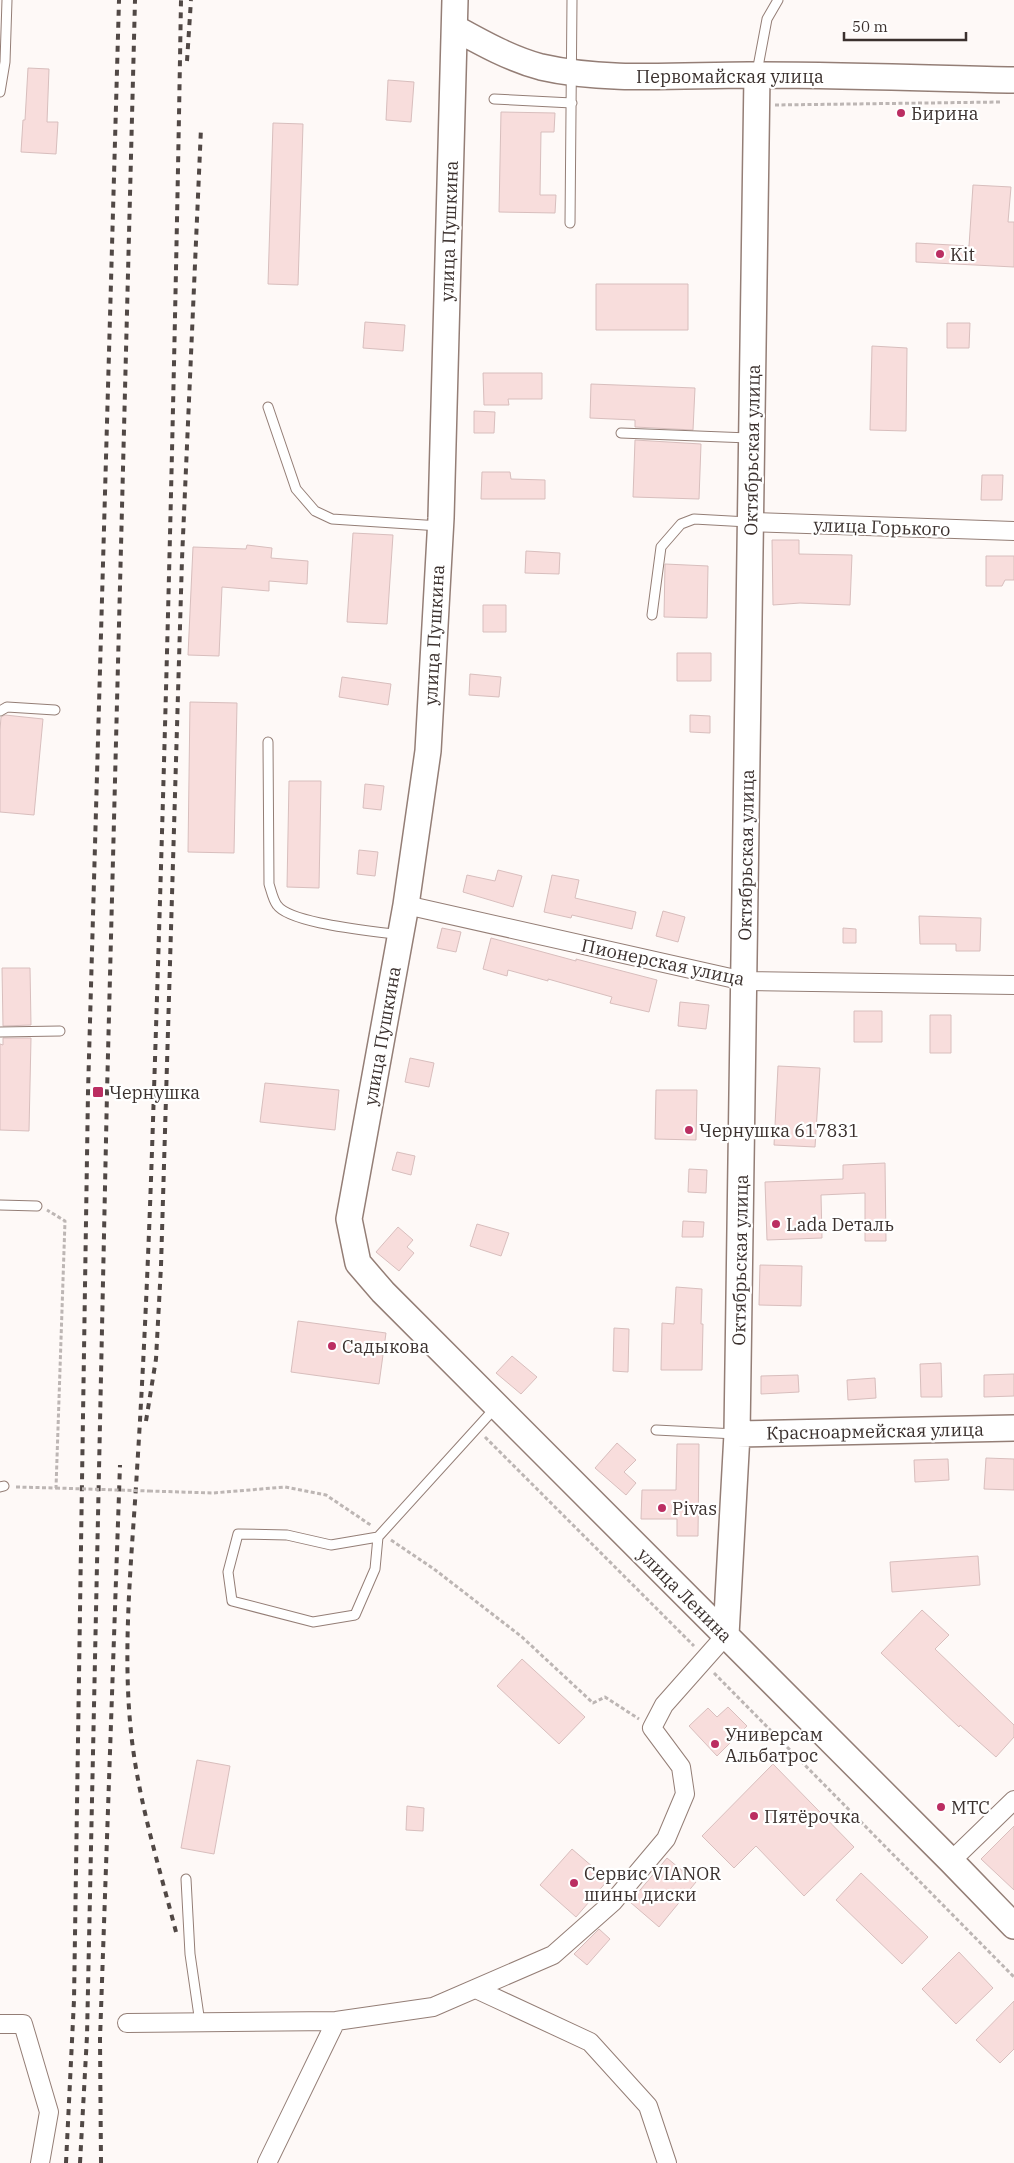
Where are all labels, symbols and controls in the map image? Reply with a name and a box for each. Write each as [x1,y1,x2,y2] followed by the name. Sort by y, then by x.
[844,10,966,42] scale bar
[852,17,888,36] text: 50 m
[636,65,824,88] street label: Первомайская улица
[911,102,979,125] place label: Бирина
[895,107,907,119] marker: Бирина
[435,160,463,302] street label: улица Пушкина
[950,243,975,266] place label: Kit
[934,248,946,260] marker: Kit
[739,364,765,536] street label: Октябрьская улица
[813,513,951,541] street label: улица Горького
[419,564,449,706] street label: улица Пушкина
[733,769,759,941] street label: Октябрьская улица
[579,933,747,991] street label: Пионерская улица
[358,964,406,1107] street label: улица Пушкина
[109,1081,200,1104] place label: Чернушка
[91,1085,105,1099] marker: Чернушка
[699,1119,859,1142] place label: Чернушка 617831
[683,1124,695,1136] marker: Чернушка 617831
[727,1174,753,1346] street label: Октябрьская улица
[786,1213,894,1236] place label: Lada Dеталь
[770,1218,782,1230] marker: Lada Dеталь
[342,1335,429,1358] place label: Садыкова
[326,1340,338,1352] marker: Садыкова
[766,1418,984,1444] street label: Красноармейская улица
[672,1497,717,1520] place label: Pivas
[656,1502,668,1514] marker: Pivas
[633,1543,737,1647] street label: улица Ленина
[725,1723,823,1767] place label: Универсам Альбатрос
[709,1738,721,1750] marker: Универсам Альбатрос
[951,1796,990,1819] place label: МТС
[935,1801,947,1813] marker: МТС
[764,1805,860,1828] place label: Пятёрочка
[748,1810,760,1822] marker: Пятёрочка
[584,1862,721,1906] place label: Сервис VIANOR шины диски
[568,1877,580,1889] marker: Сервис VIANOR шины диски

